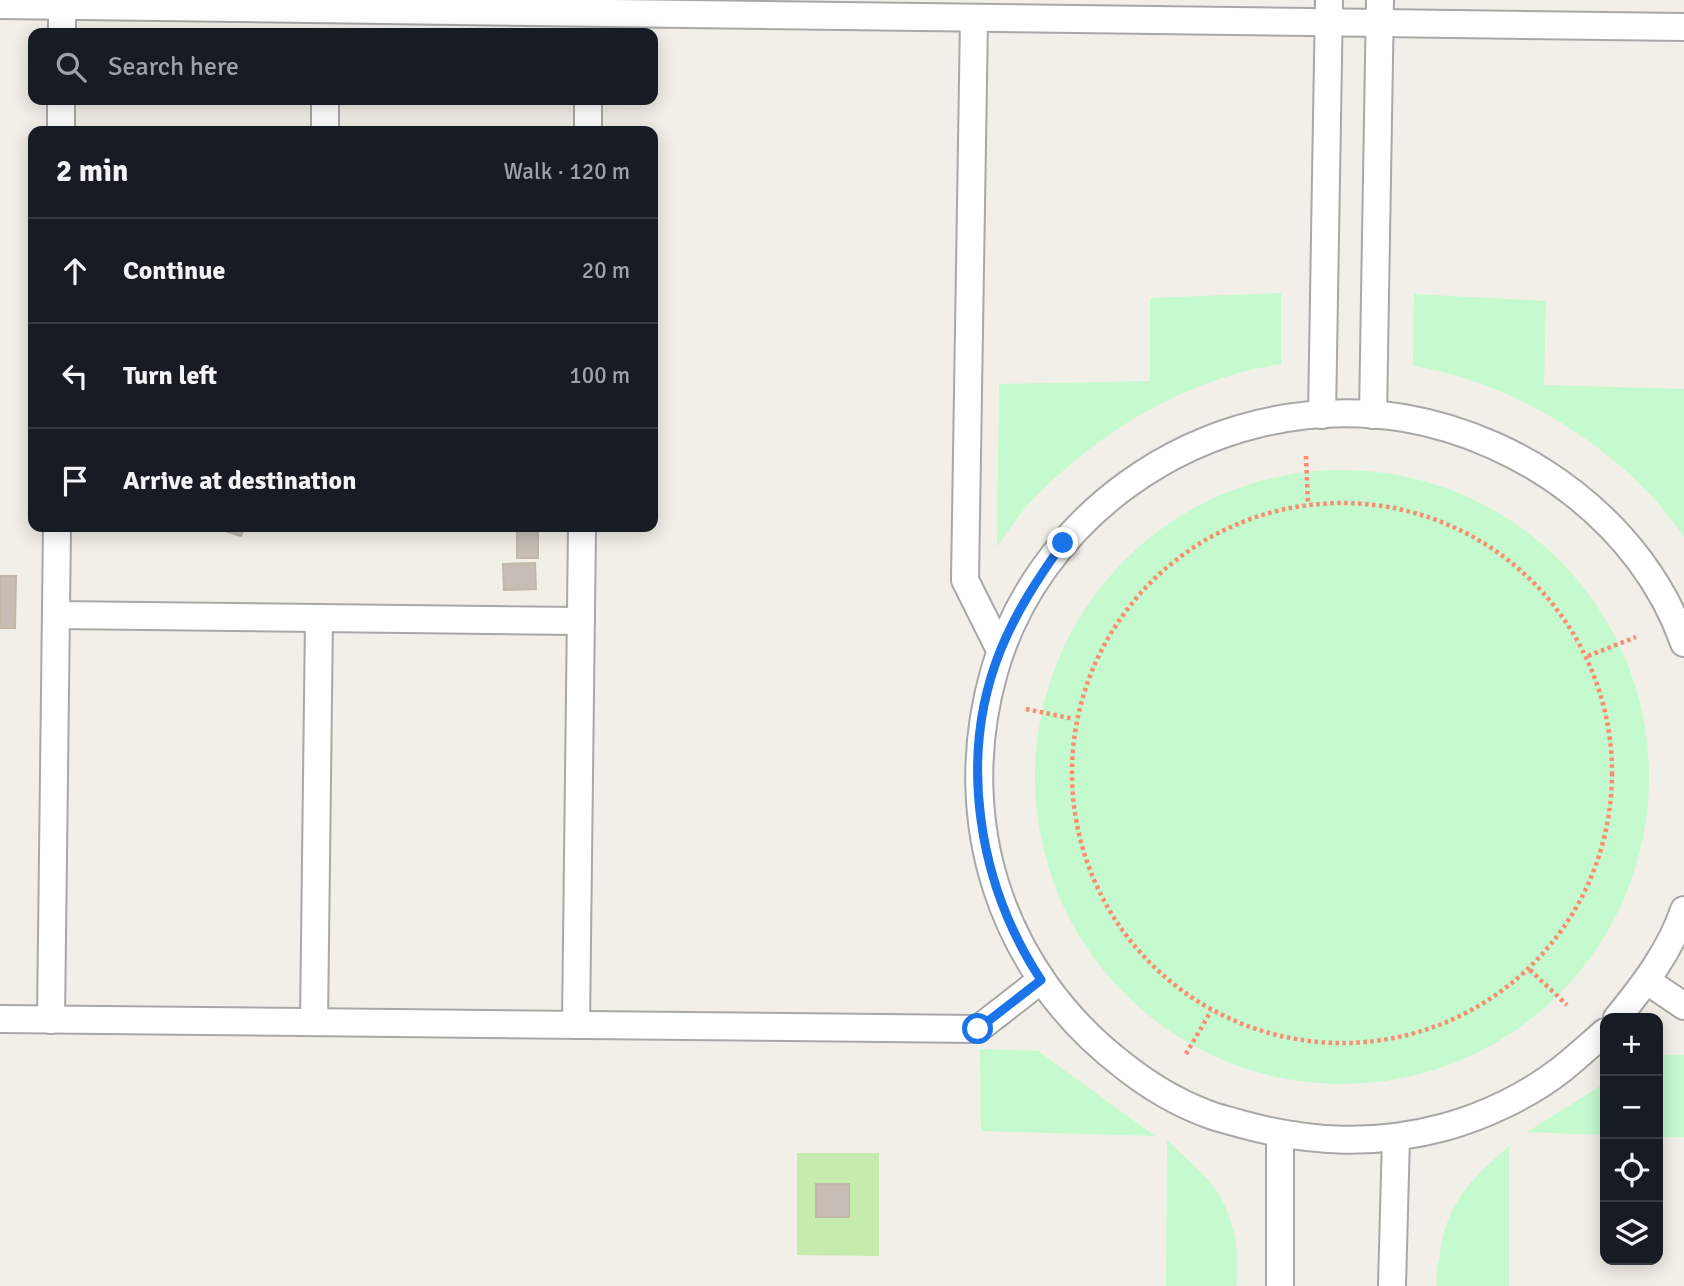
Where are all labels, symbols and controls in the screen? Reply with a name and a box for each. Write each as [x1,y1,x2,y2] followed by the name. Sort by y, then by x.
[28,28,658,105] search box
[52,48,90,86] icon: search
[108,51,239,83] text: Search here
[56,153,128,190] text: 2 min
[504,157,630,186] text: Walk · 120 m
[56,252,94,290] icon: ahead
[123,255,225,287] text: Continue
[582,256,630,285] text: 20 m
[56,357,94,395] icon: left
[123,360,217,392] text: Turn left
[569,361,630,390] text: 100 m
[56,462,94,500] icon: arrive
[123,465,356,497] text: Arrive at destination
[1047,527,1078,558] route end
[962,1013,993,1044] route start
[1600,1013,1663,1265] map controls
[1600,1013,1663,1076] button: +
[1600,1076,1663,1139] button: −
[1600,1139,1663,1202] button: locate
[1600,1202,1663,1265] button: layers

